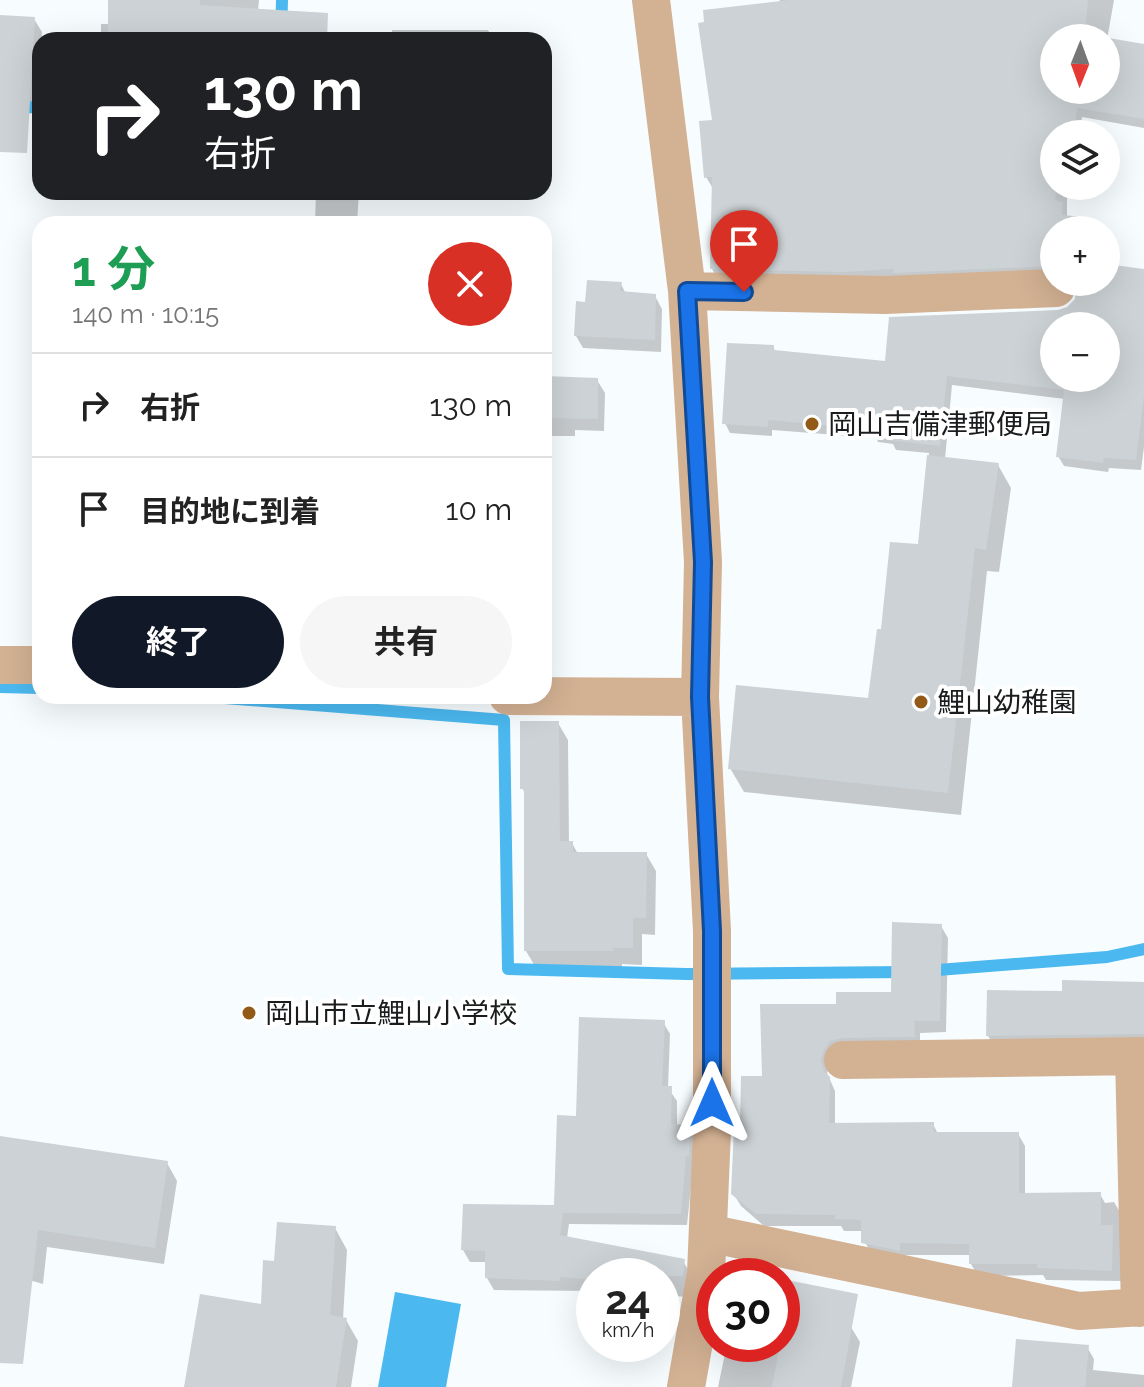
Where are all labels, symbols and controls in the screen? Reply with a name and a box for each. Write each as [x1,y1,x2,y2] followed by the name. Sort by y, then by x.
[1040,24,1120,104] north arrow
[1040,24,1120,392] map controls
[204,57,363,123] text: 130 m
[72,64,176,168] icon: right
[1040,120,1120,200] button: layers
[204,132,276,174] text: 右折
[710,210,778,292] pin
[1040,216,1120,296] button: +
[722,222,766,266] icon: arrive
[72,241,155,297] text: 1 分
[428,242,512,326] button: close
[72,299,219,329] text: 140 m · 10:15
[1040,312,1120,392] button: −
[72,383,116,427] icon: right
[430,388,512,423] text: 130 m
[140,390,200,425] text: 右折
[828,408,1052,441] place label: 岡山吉備津郵便局
[803,415,821,433] marker: 岡山吉備津郵便局
[72,487,116,531] icon: arrive
[446,492,512,527] text: 10 m
[140,494,320,529] text: 目的地に到着
[72,596,284,688] button: 終了
[300,596,512,688] button: 共有
[937,686,1077,719] place label: 鯉山幼稚園
[912,693,930,711] marker: 鯉山幼稚園
[265,997,517,1030] place label: 岡山市立鯉山小学校
[240,1004,258,1022] marker: 岡山市立鯉山小学校
[670,1061,754,1145] position arrow
[696,1258,800,1362] speed limit sign: 30
[605,1276,651,1323] text: 24
[602,1318,654,1342] text: km/h

